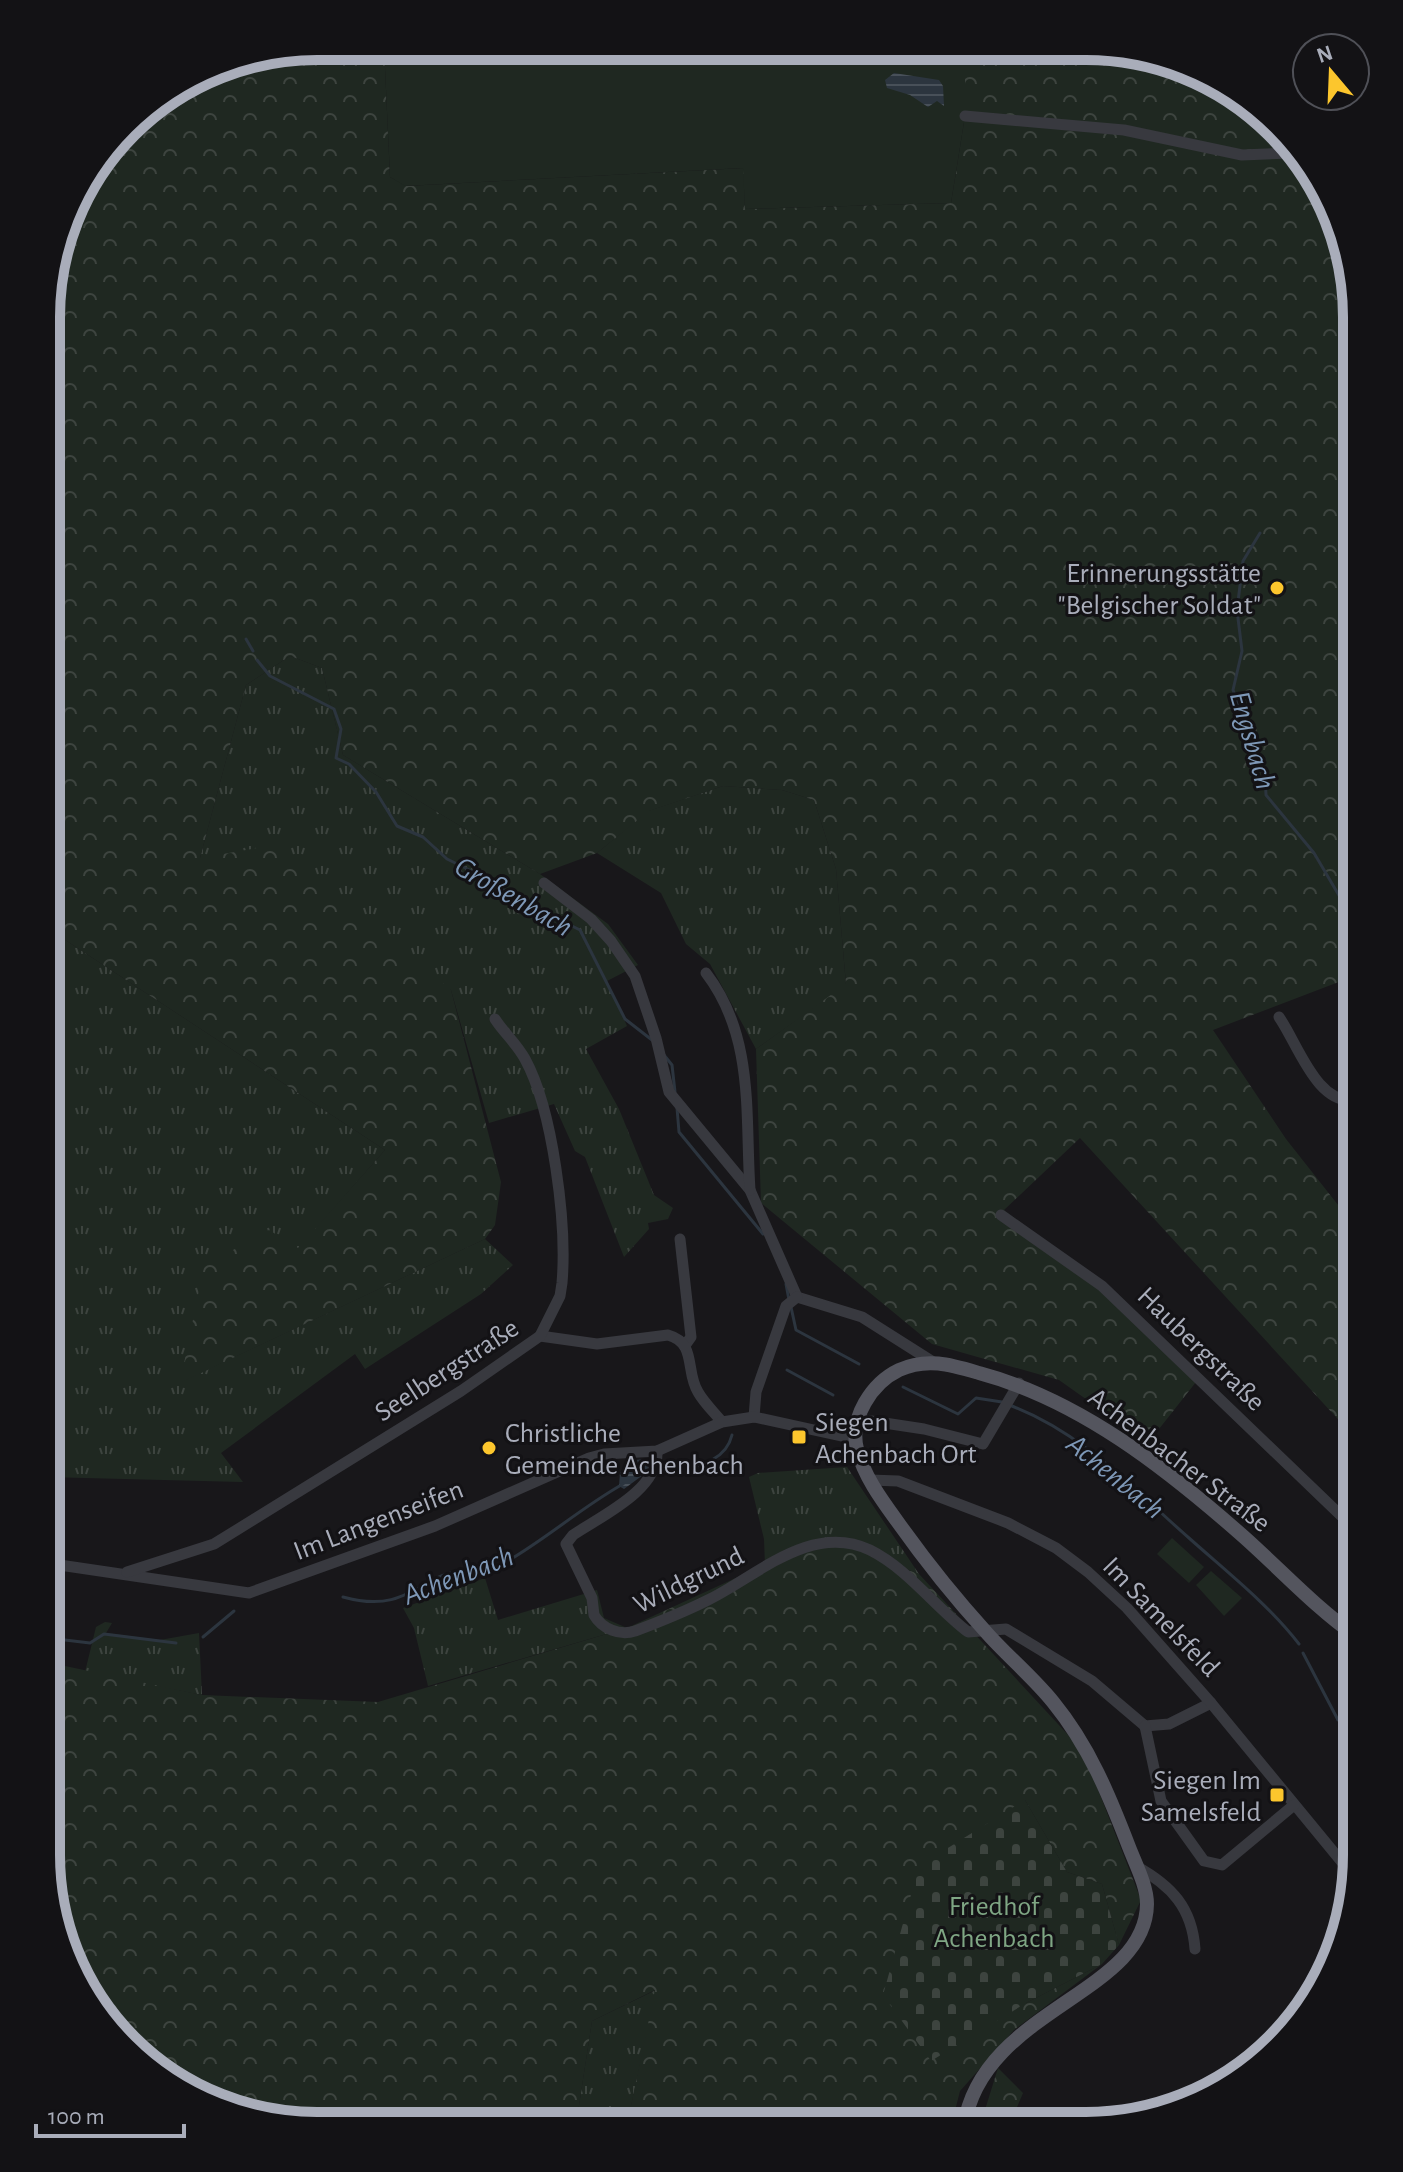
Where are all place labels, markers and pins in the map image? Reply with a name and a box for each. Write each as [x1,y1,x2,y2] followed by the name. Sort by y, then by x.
[1058,560,1261,620] place label: Erinnerungsstätte "Belgischer Soldat"
[1268,579,1286,597] marker: Erinnerungsstätte "Belgischer Soldat"
[815,1409,976,1469] place label: Siegen Achenbach Ort
[505,1420,744,1480] place label: Christliche Gemeinde Achenbach
[790,1428,808,1446] marker: Siegen Achenbach Ort
[480,1439,498,1457] marker: Christliche Gemeinde Achenbach
[1141,1767,1261,1827] place label: Siegen Im Samelsfeld
[1268,1786,1286,1804] marker: Siegen Im Samelsfeld

